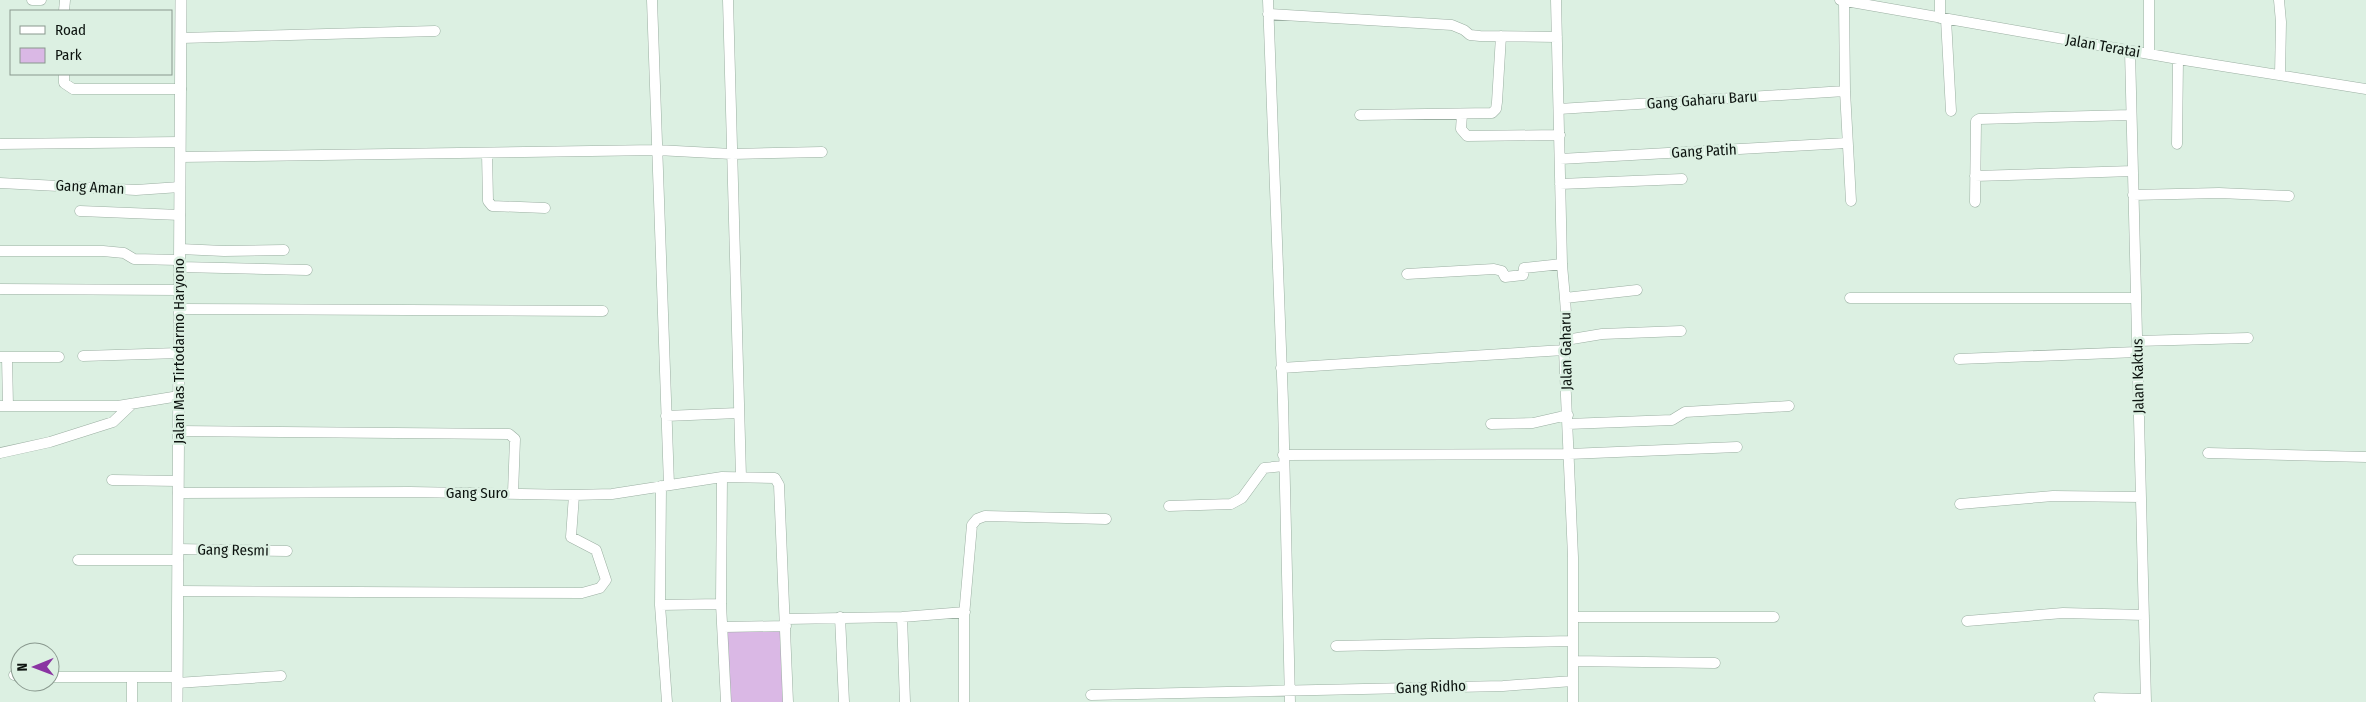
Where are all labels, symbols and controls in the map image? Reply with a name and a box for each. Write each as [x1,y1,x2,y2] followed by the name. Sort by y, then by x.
[10,10,172,75] legend
[55,21,86,39] text: Road
[2064,31,2142,61] street label: Jalan Teratai
[55,46,82,64] text: Park
[1646,87,1758,113] street label: Gang Gaharu Baru
[1671,140,1737,162] street label: Gang Patih
[55,176,125,198] street label: Gang Aman
[170,258,188,444] street label: Jalan Mas Tirtodarmo Haryono
[1556,312,1576,390] street label: Jalan Gaharu
[2128,338,2148,414] street label: Jalan Kaktus
[446,484,508,502] street label: Gang Suro
[197,540,269,560] street label: Gang Resmi
[10,642,60,692] north arrow
[14,663,31,672] text: N
[1396,677,1467,697] street label: Gang Ridho

